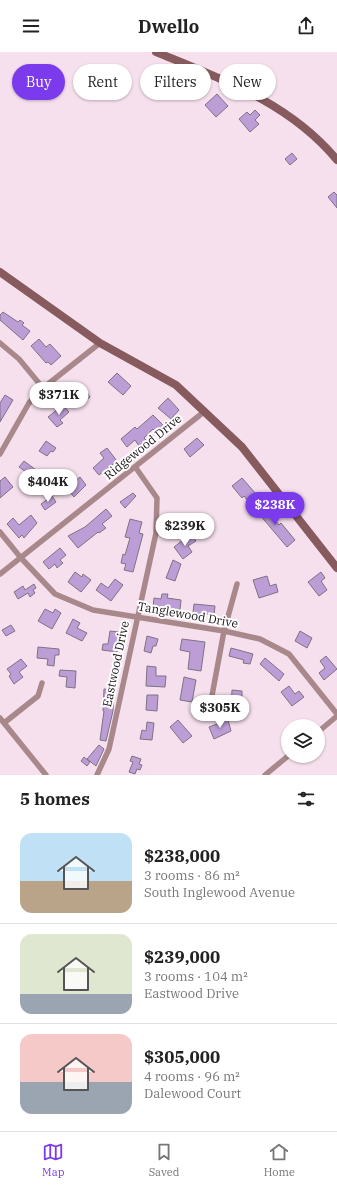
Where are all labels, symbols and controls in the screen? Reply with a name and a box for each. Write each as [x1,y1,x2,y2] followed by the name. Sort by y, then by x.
[20,15,42,37] icon: menu
[138,15,199,38] text: Dwello
[295,15,317,37] icon: share
[12,64,65,100] chip: Buy
[73,64,132,100] chip: Rent
[140,64,211,100] chip: Filters
[219,64,276,100] chip: New
[31,382,87,416] pin: $371K
[38,386,80,403] text: $371K
[101,411,184,482] street label: Ridgewood Drive
[20,469,76,503] pin: $404K
[27,473,69,490] text: $404K
[247,492,303,526] pin: $238K
[254,496,296,513] text: $238K
[157,513,213,547] pin: $239K
[164,517,206,534] text: $239K
[137,598,239,631] street label: Tanglewood Drive
[99,619,132,708] street label: Eastwood Drive
[192,695,248,729] pin: $305K
[199,699,241,716] text: $305K
[281,719,325,763] map controls
[281,719,325,763] button: layers
[20,788,90,810] text: 5 homes
[295,788,317,810] icon: filters
[144,845,220,867] text: $238,000
[52,849,100,897] icon: home
[144,867,240,884] text: 3 rooms · 86 m²
[144,884,295,901] text: South Inglewood Avenue
[144,946,220,968] text: $239,000
[52,950,100,998] icon: home
[144,968,248,985] text: 3 rooms · 104 m²
[144,985,239,1002] text: Eastwood Drive
[144,1046,220,1068] text: $305,000
[52,1050,100,1098] icon: home
[144,1068,240,1085] text: 4 rooms · 96 m²
[144,1085,241,1102] text: Dalewood Court
[42,1141,64,1179] tab: Map
[149,1141,179,1179] tab: Saved
[264,1141,295,1179] tab: Home

